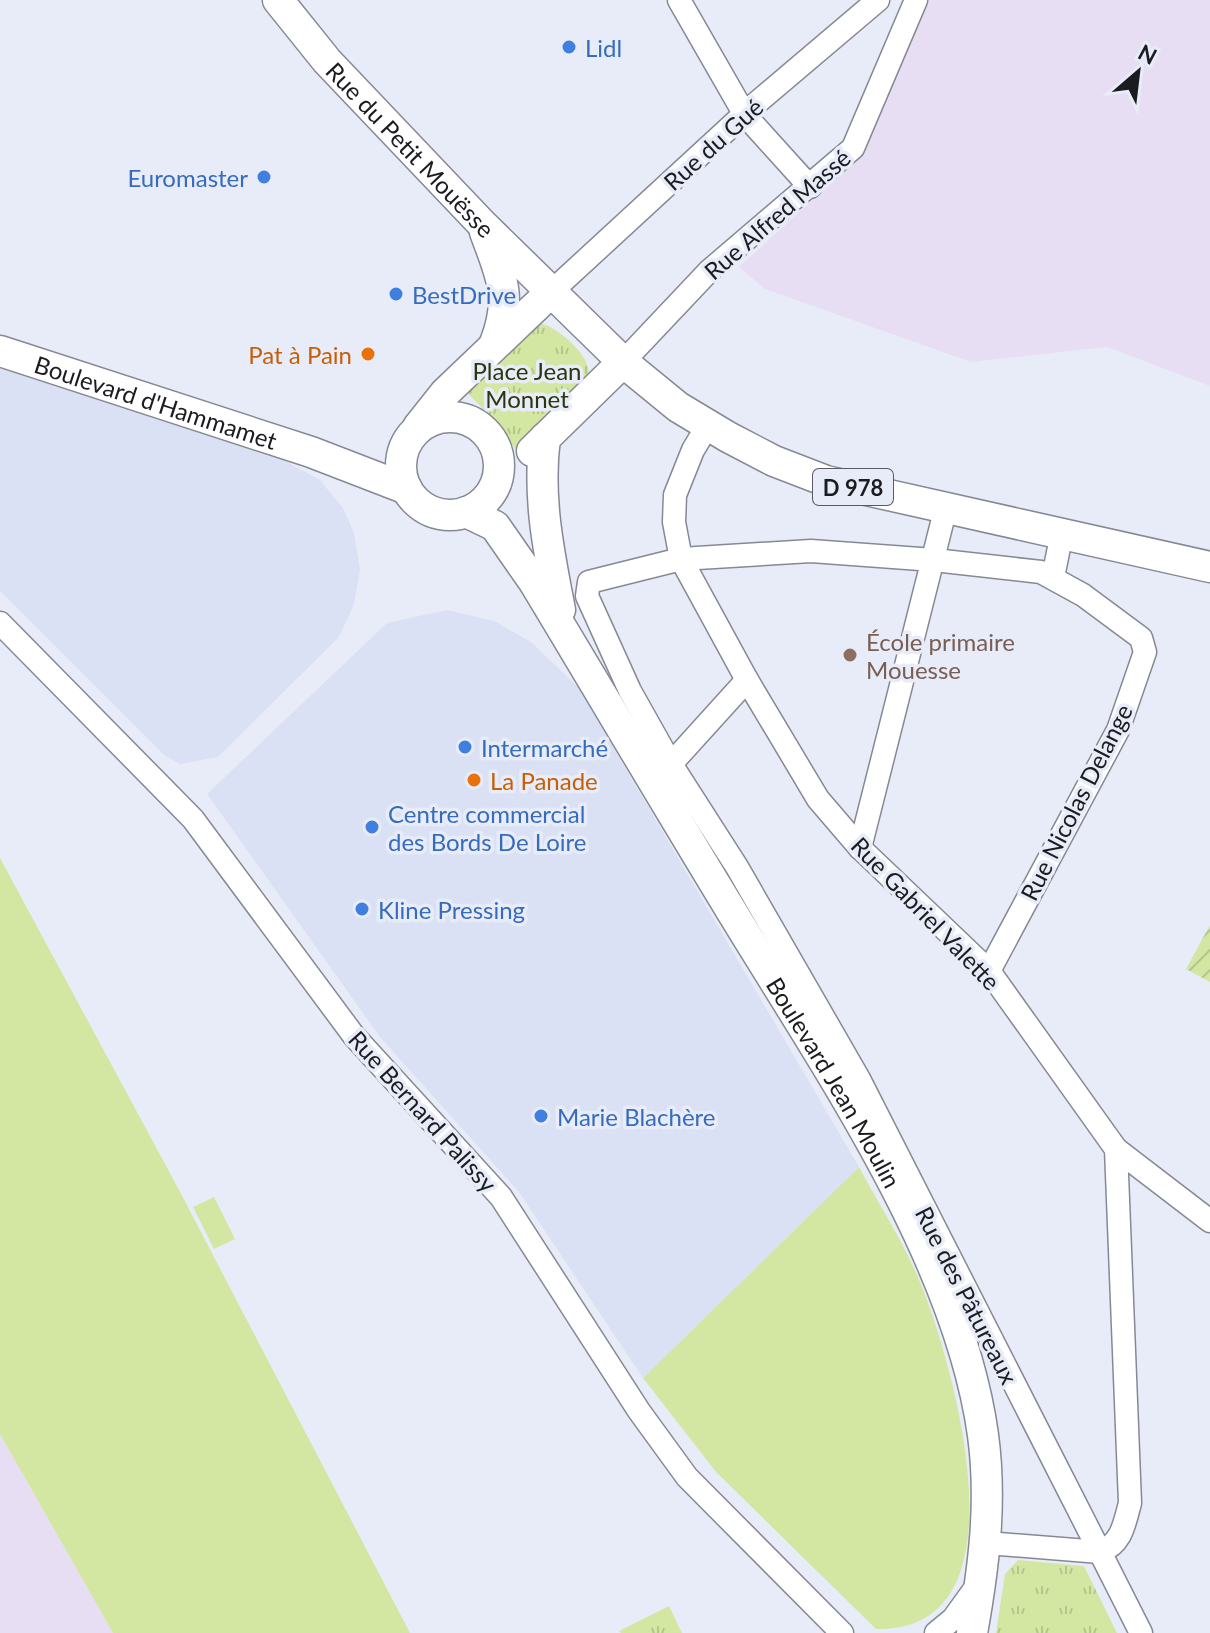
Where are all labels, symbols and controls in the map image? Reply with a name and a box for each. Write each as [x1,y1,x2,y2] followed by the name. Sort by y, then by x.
[1098,32,1178,112] north arrow
[585,33,622,62] place label: Lidl
[560,38,578,56] marker: Lidl
[1134,38,1161,70] text: N
[321,56,501,243] street label: Rue du Petit Mouësse
[658,92,768,196] street label: Rue du Gué
[698,143,856,285] street label: Rue Alfred Massé
[127,163,248,192] place label: Euromaster
[255,168,273,186] marker: Euromaster
[412,280,516,309] place label: BestDrive
[387,285,405,303] marker: BestDrive
[248,340,352,369] place label: Pat à Pain
[359,345,377,363] marker: Pat à Pain
[31,349,281,455] street label: Boulevard d'Hammamet
[473,356,582,413] park label: Place Jean Monnet
[813,469,893,505] road number: D 978
[866,627,1015,684] place label: École primaire Mouesse
[841,646,859,664] marker: École primaire Mouesse
[1014,699,1138,905] street label: Rue Nicolas Delange
[481,733,608,762] place label: Intermarché
[456,738,474,756] marker: Intermarché
[490,766,598,795] place label: La Panade
[465,771,483,789] marker: La Panade
[388,799,586,856] place label: Centre commercial des Bords De Loire
[363,818,381,836] marker: Centre commercial des Bords De Loire
[846,831,1006,995] street label: Rue Gabriel Valette
[378,895,525,924] place label: Kline Pressing
[353,900,371,918] marker: Kline Pressing
[761,972,908,1192] street label: Boulevard Jean Moulin
[343,1024,503,1198] street label: Rue Bernard Palissy
[557,1102,715,1131] place label: Marie Blachère
[532,1107,550,1125] marker: Marie Blachère
[910,1201,1024,1389] street label: Rue des Pâtureaux

